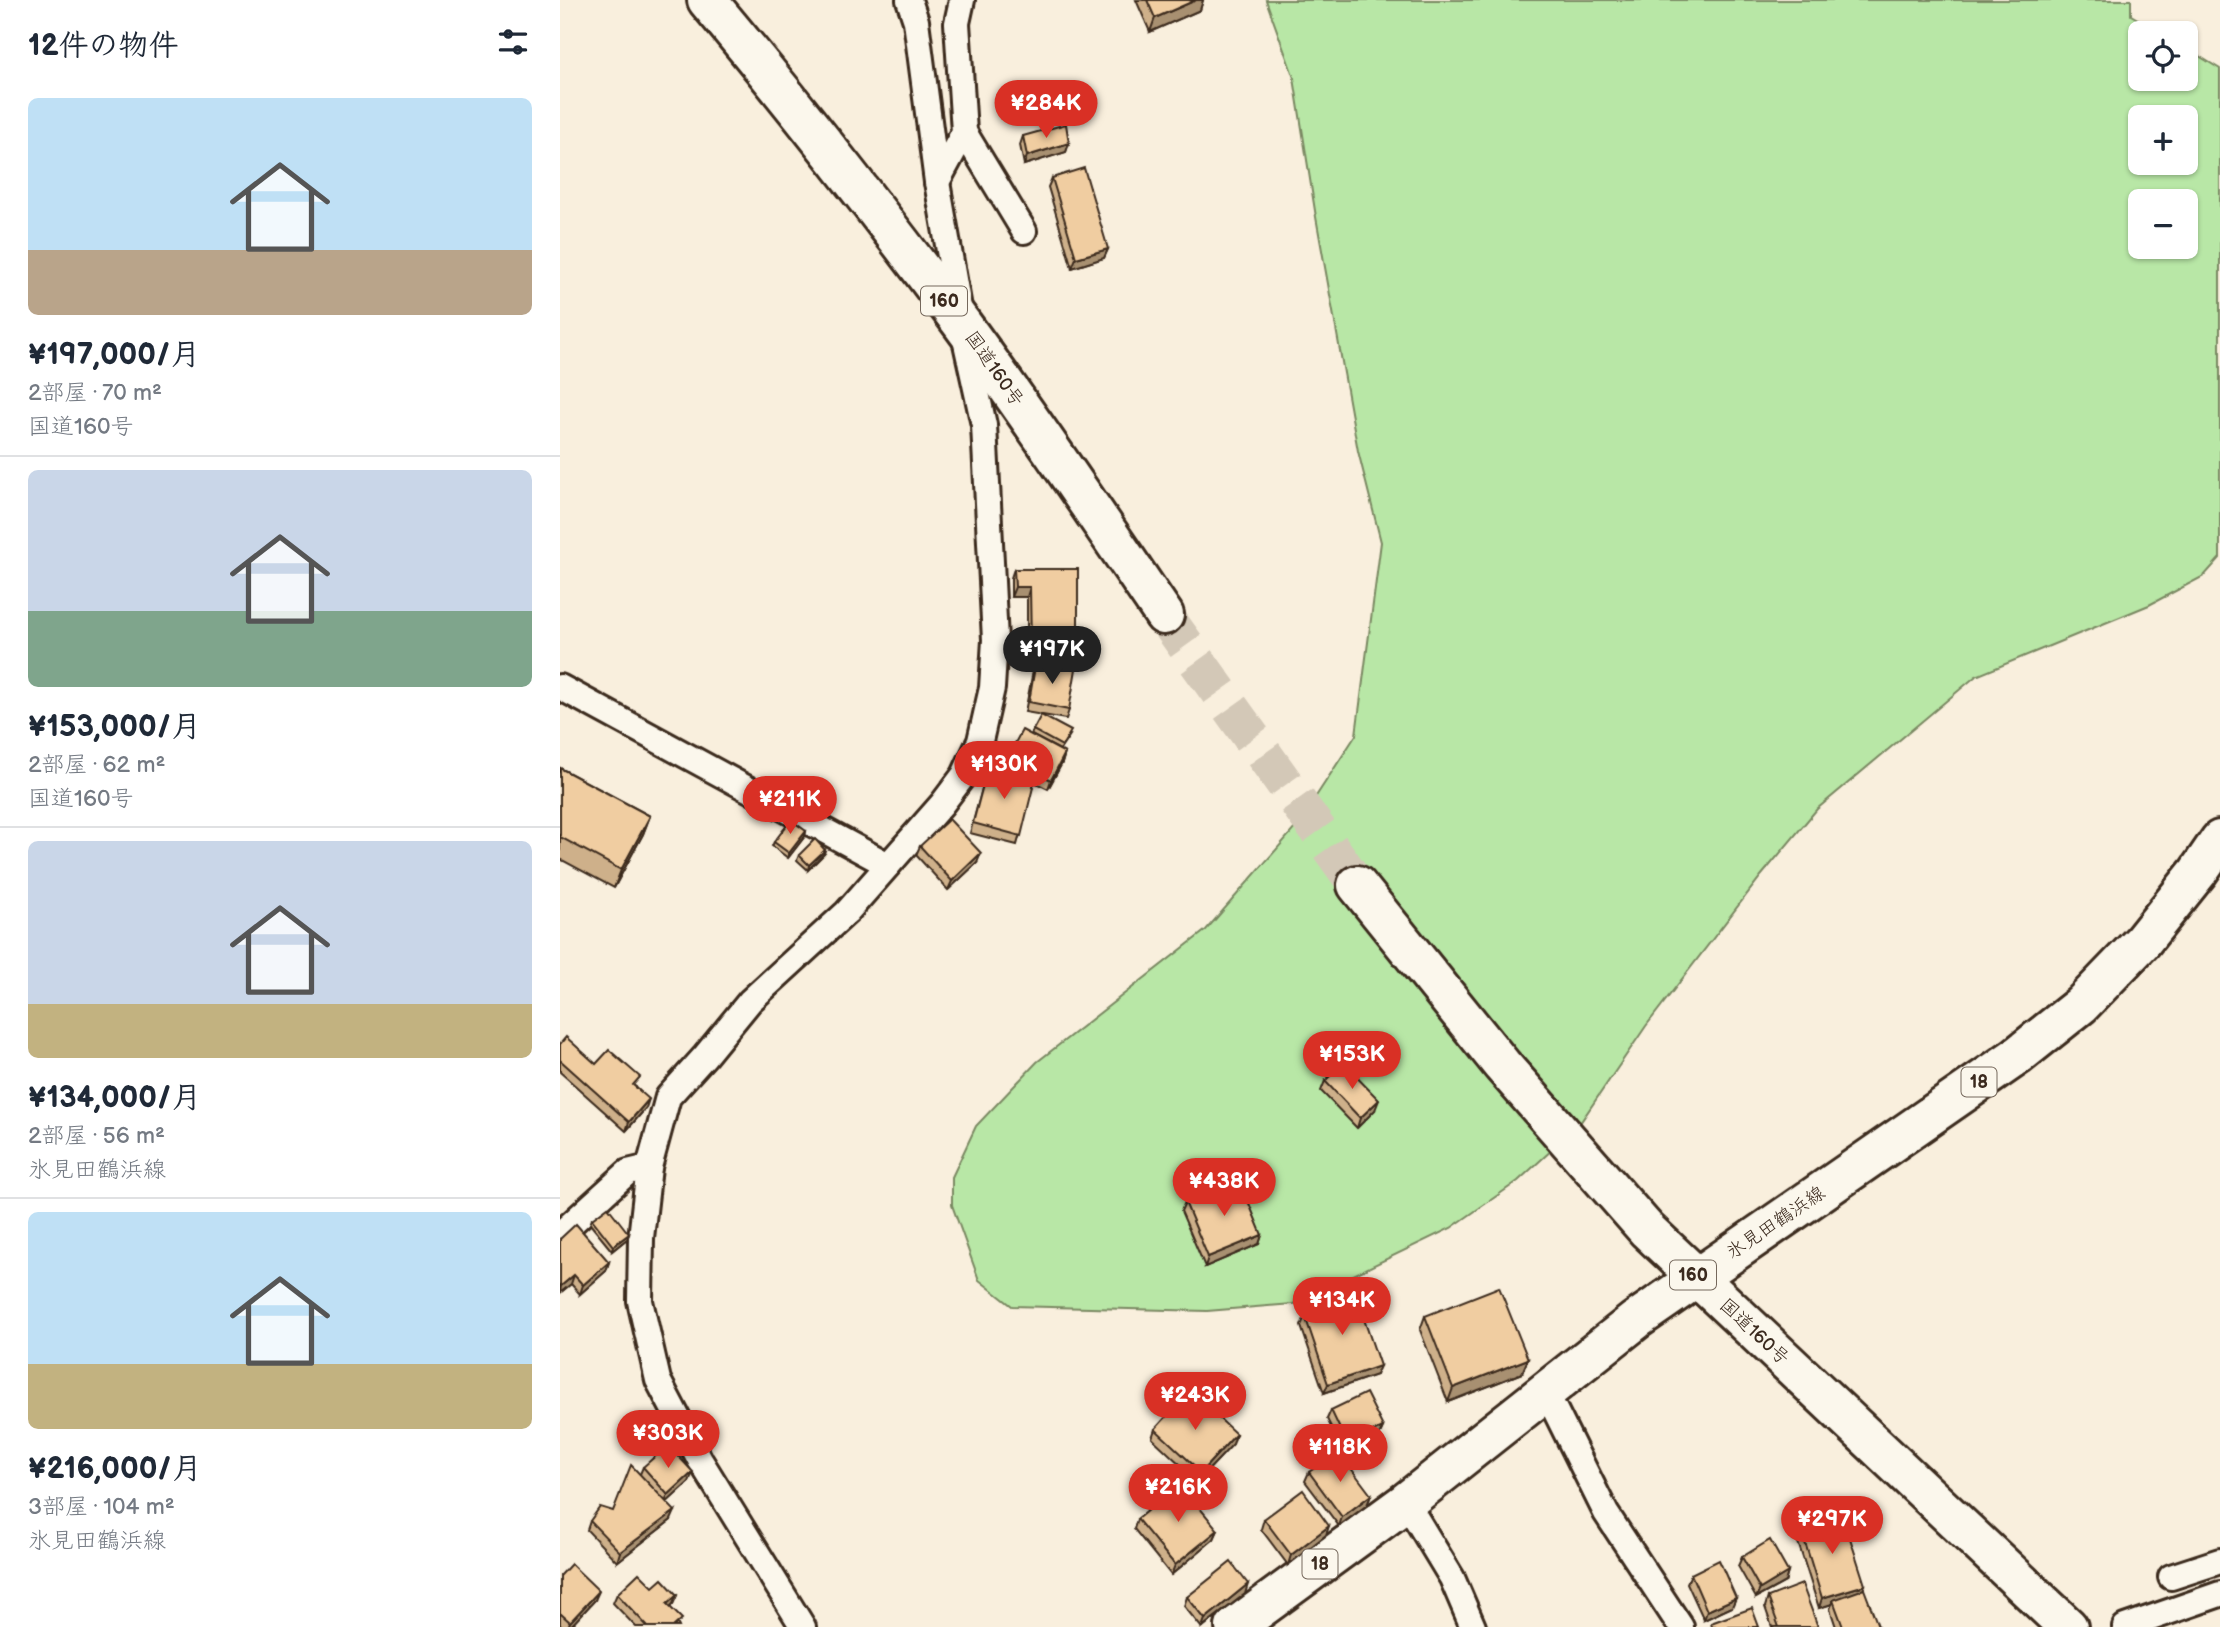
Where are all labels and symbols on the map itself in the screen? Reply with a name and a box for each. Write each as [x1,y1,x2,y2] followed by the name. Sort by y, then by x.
[997,80,1095,140] pin: ¥284K
[921,286,967,316] road number: 160
[960,327,1028,411] street label: 国道160号
[1003,626,1101,686] pin: ¥197K
[955,742,1053,801] pin: ¥130K
[741,776,839,836] pin: ¥211K
[1303,1032,1401,1091] pin: ¥153K
[1962,1068,1996,1097] road number: 18
[1175,1158,1273,1218] pin: ¥438K
[1722,1182,1830,1264] street label: 氷見田鶴浜線
[1670,1260,1716,1290] road number: 160
[1293,1278,1391,1337] pin: ¥134K
[1714,1294,1794,1370] street label: 国道160号
[1146,1372,1244,1432] pin: ¥243K
[619,1410,717,1470] pin: ¥303K
[1291,1424,1389,1484] pin: ¥118K
[1129,1464,1227,1524] pin: ¥216K
[1783,1496,1881,1556] pin: ¥297K
[1302,1549,1338,1578] road number: 18

